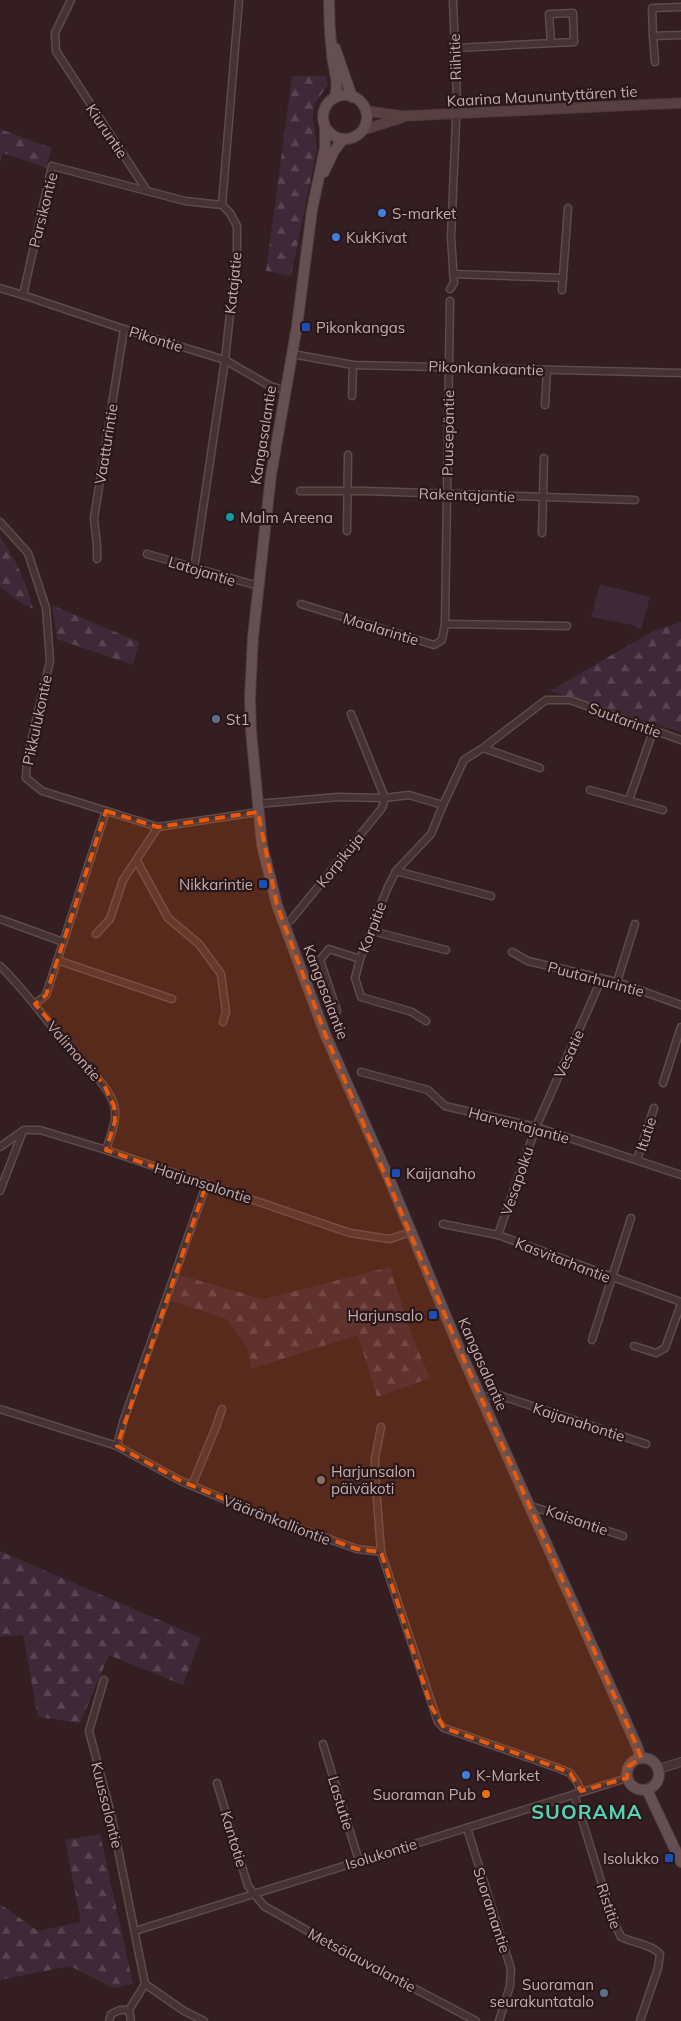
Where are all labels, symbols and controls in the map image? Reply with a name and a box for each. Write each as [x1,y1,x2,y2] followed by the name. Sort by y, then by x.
[445,33,465,81] street label: Riihitie
[446,82,638,110] street label: Kaarina Maununtyttären tie
[82,100,132,162] street label: Kiuruntie
[25,171,61,249] street label: Parsikontie
[392,204,456,223] place label: S-market
[376,207,388,219] marker: S-market
[346,228,407,247] place label: KukKivat
[330,231,342,243] marker: KukKivat
[220,251,246,315] street label: Katajatie
[316,318,405,337] place label: Pikonkangas
[300,321,312,333] marker: Pikonkangas
[127,322,185,356] street label: Pikontie
[428,356,544,380] street label: Pikonkankaantie
[246,384,280,486] street label: Kangasalantie
[438,390,458,476] street label: Puusepäntie
[90,402,122,486] street label: Vaatturintie
[418,484,516,506] street label: Rakentajantie
[240,508,333,527] place label: Malm Areena
[224,511,236,523] marker: Malm Areena
[166,552,238,590] street label: Latojantie
[341,608,421,650] street label: Maalarintie
[18,673,56,767] street label: Pikkulukontie
[586,698,664,742] street label: Suutarintie
[226,710,250,729] place label: St1
[210,713,222,725] marker: St1
[312,829,368,891] street label: Korpikuja
[179,875,253,894] place label: Nikkarintie
[257,878,269,890] marker: Nikkarintie
[354,899,390,955] street label: Korpitie
[299,942,353,1042] street label: Kangasalantie
[546,957,646,1001] street label: Puutarhurintie
[43,1017,105,1085] street label: Valimontie
[550,1027,588,1081] street label: Vesatie
[466,1102,572,1148] street label: Harventajantie
[632,1115,660,1153] street label: Itutie
[496,1144,538,1218] street label: Vesapolku
[152,1158,254,1208] street label: Harjunsalontie
[406,1164,476,1183] place label: Kaijanaho
[390,1167,402,1179] marker: Kaijanaho
[513,1233,613,1287] street label: Kasvitarhantie
[347,1306,423,1325] place label: Harjunsalo
[427,1309,439,1321] marker: Harjunsalo
[454,1314,512,1414] street label: Kangasalantie
[531,1398,627,1446] street label: Kaijanahontie
[331,1462,415,1498] place label: Harjunsalon päiväkoti
[315,1474,327,1486] marker: Harjunsalon päiväkoti
[221,1491,333,1549] street label: Vääränkalliontie
[544,1501,610,1539] street label: Kaisantie
[87,1760,127,1850] street label: Kuussalontie
[476,1766,540,1785] place label: K-Market
[460,1769,472,1781] marker: K-Market
[324,1774,358,1832] street label: Lastutie
[373,1785,476,1804] place label: Suoraman Pub
[480,1788,492,1800] marker: Suoraman Pub
[531,1799,643,1824] district label: SUORAMA
[216,1809,252,1869] street label: Kantotie
[343,1834,419,1874] street label: Isolukontie
[603,1849,659,1868] place label: Isolukko
[663,1852,675,1864] marker: Isolukko
[469,1865,515,1955] street label: Suoramantie
[592,1881,626,1931] street label: Ristitie
[305,1924,419,1996] street label: Metsälauvalantie
[490,1975,594,2011] place label: Suoraman seurakuntatalo
[598,1987,610,1999] marker: Suoraman seurakuntatalo

